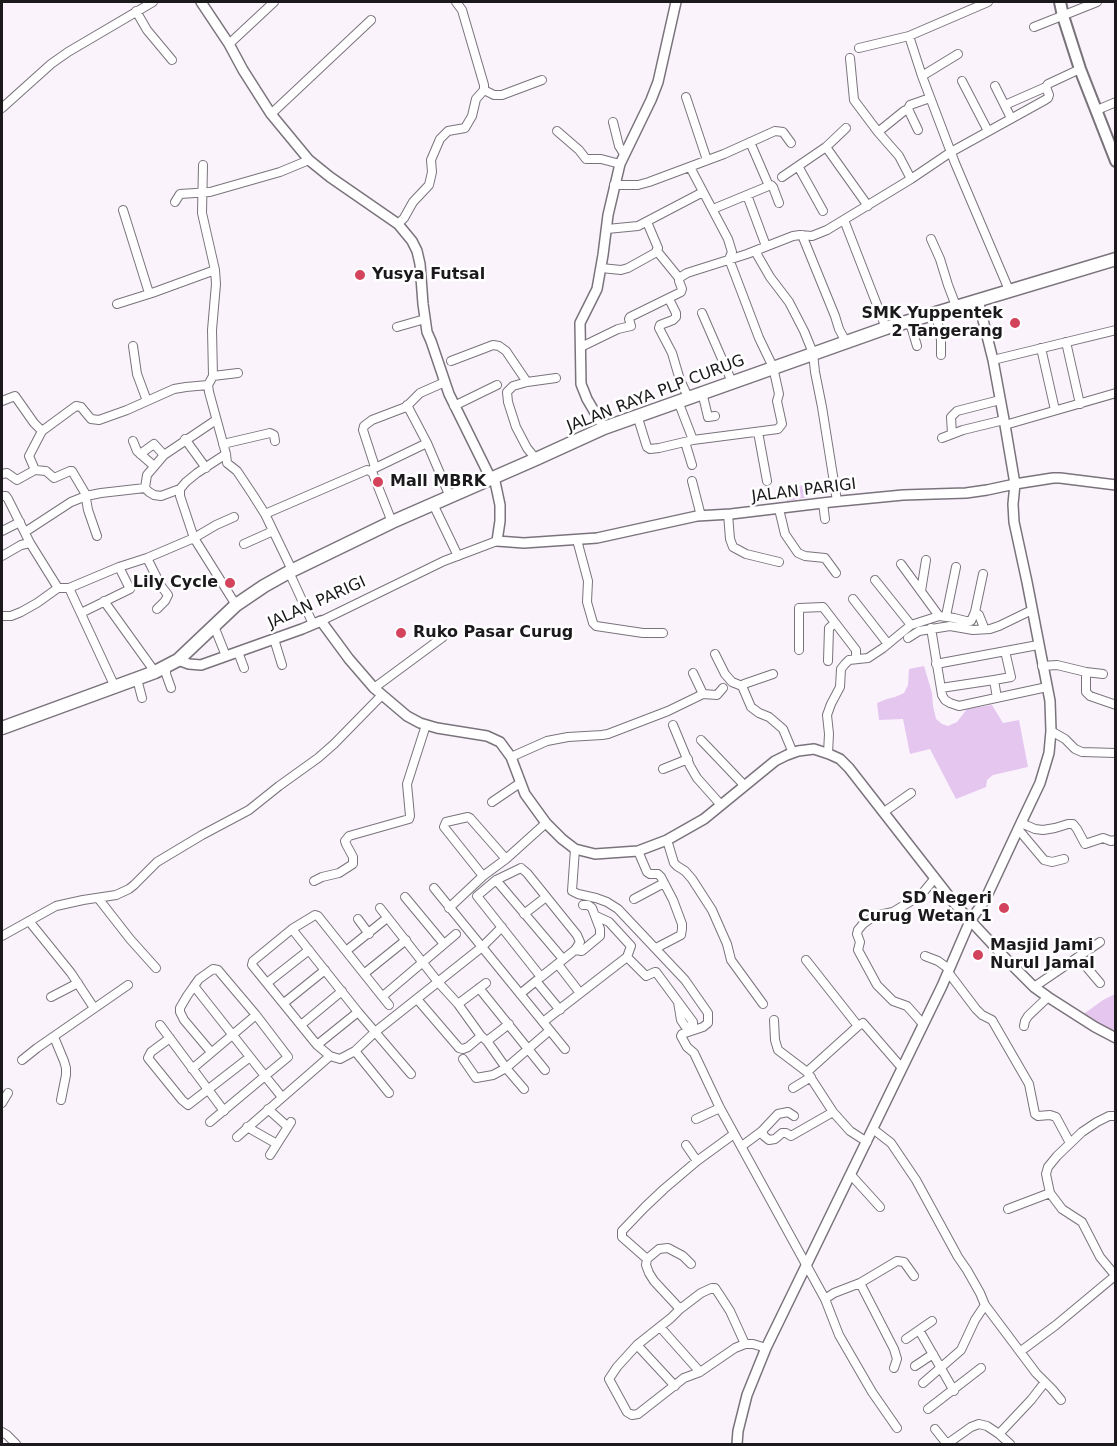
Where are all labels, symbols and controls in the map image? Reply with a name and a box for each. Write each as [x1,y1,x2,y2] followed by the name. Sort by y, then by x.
[372,265,485,285] place label: Yusya Futsal
[353,268,367,282] marker: Yusya Futsal
[861,304,1003,342] place label: SMK Yuppentek 2 Tangerang
[1008,316,1022,330] marker: SMK Yuppentek 2 Tangerang
[564,351,748,437] street label: JALAN RAYA PLP CURUG
[390,472,486,492] place label: Mall MBRK
[371,475,385,489] marker: Mall MBRK
[751,475,857,507] street label: JALAN PARIGI
[133,573,218,593] place label: Lily Cycle
[265,573,369,633] street label: JALAN PARIGI
[223,576,237,590] marker: Lily Cycle
[413,623,573,643] place label: Ruko Pasar Curug
[394,626,408,640] marker: Ruko Pasar Curug
[858,889,992,927] place label: SD Negeri Curug Wetan 1
[997,901,1011,915] marker: SD Negeri Curug Wetan 1
[990,936,1095,974] place label: Masjid Jami Nurul Jamal
[971,948,985,962] marker: Masjid Jami Nurul Jamal

